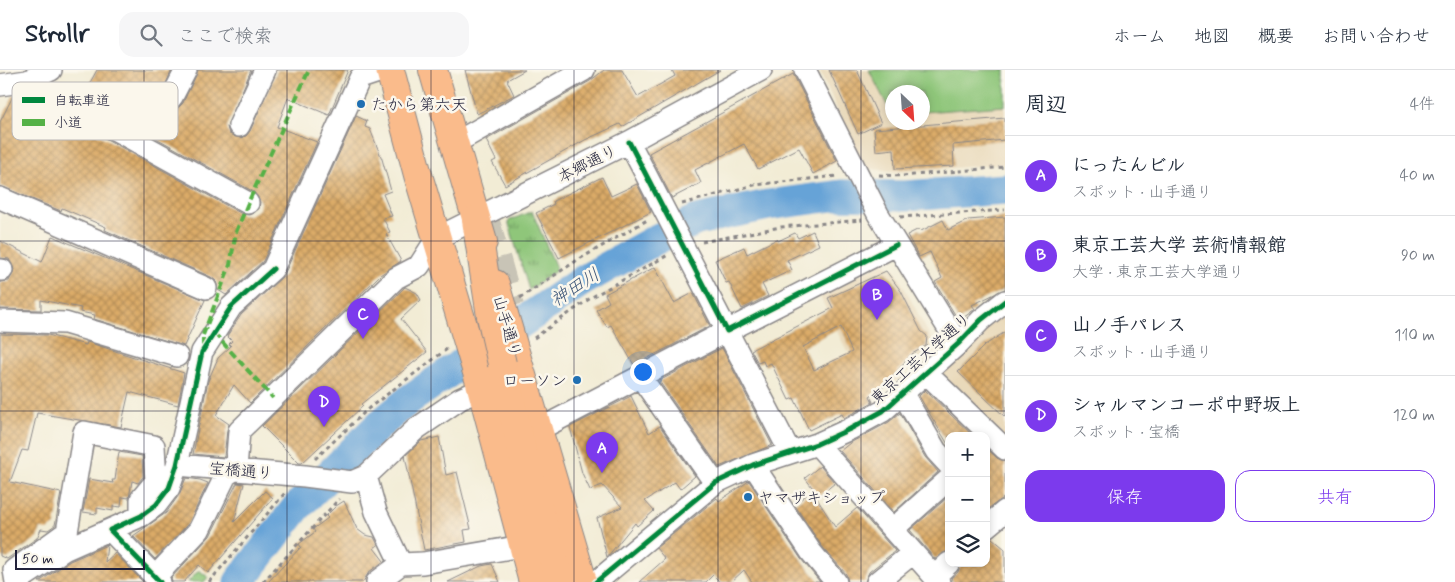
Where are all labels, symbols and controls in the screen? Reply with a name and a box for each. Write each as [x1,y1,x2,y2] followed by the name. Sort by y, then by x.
[119,12,469,57] search box
[25,19,89,50] text: Strollr
[137,21,165,49] icon: search
[177,24,272,49] text: ここで検索
[1113,25,1166,49] text: ホーム
[1194,25,1230,49] text: 地図
[1258,25,1294,49] text: 概要
[1322,25,1430,49] text: お問い合わせ
[12,82,178,140] legend
[885,85,930,130] north arrow
[1025,91,1067,119] text: 周辺
[54,92,110,110] text: 自転車道
[1410,94,1435,115] text: 4件
[371,95,467,116] place label: たから第六天
[355,98,367,110] marker: たから第六天
[54,114,82,132] text: 小道
[554,140,621,188] street label: 本郷通り
[1072,153,1186,178] text: にったんビル
[1036,165,1046,186] text: A
[1399,165,1435,186] text: 40 m
[1072,182,1212,203] text: スポット · 山手通り
[1072,233,1286,258] text: 東京工芸大学 芸術情報館
[1036,245,1046,266] text: B
[1401,245,1435,266] text: 90 m
[1072,262,1244,283] text: 大学 · 東京工芸大学通り
[546,263,605,313] water label: 神田川
[861,279,893,320] pin: B
[488,293,525,360] street label: 山手通り
[347,298,379,339] pin: C
[866,308,976,410] street label: 東京工芸大学通り
[1072,313,1186,338] text: 山ノ手パレス
[1035,325,1047,346] text: C
[1394,325,1435,346] text: 110 m
[1072,342,1212,363] text: スポット · 山手通り
[630,359,656,385] your location
[503,371,567,392] place label: ローソン
[571,374,583,386] marker: ローソン
[308,386,340,427] pin: D
[1072,393,1300,418] text: シャルマンコーポ中野坂上
[1035,405,1047,426] text: D
[1393,405,1435,426] text: 120 m
[1072,422,1180,443] text: スポット · 宝橋
[586,432,618,473] pin: A
[945,432,990,567] map controls
[945,432,990,477] button: +
[208,458,274,485] street label: 宝橋通り
[1025,470,1225,522] button: 保存
[1235,470,1435,522] button: 共有
[945,477,990,522] button: −
[758,488,885,509] place label: ヤマザキショップ
[742,491,754,503] marker: ヤマザキショップ
[945,522,990,567] button: layers
[15,547,145,570] scale bar
[22,550,53,568] text: 50 m

